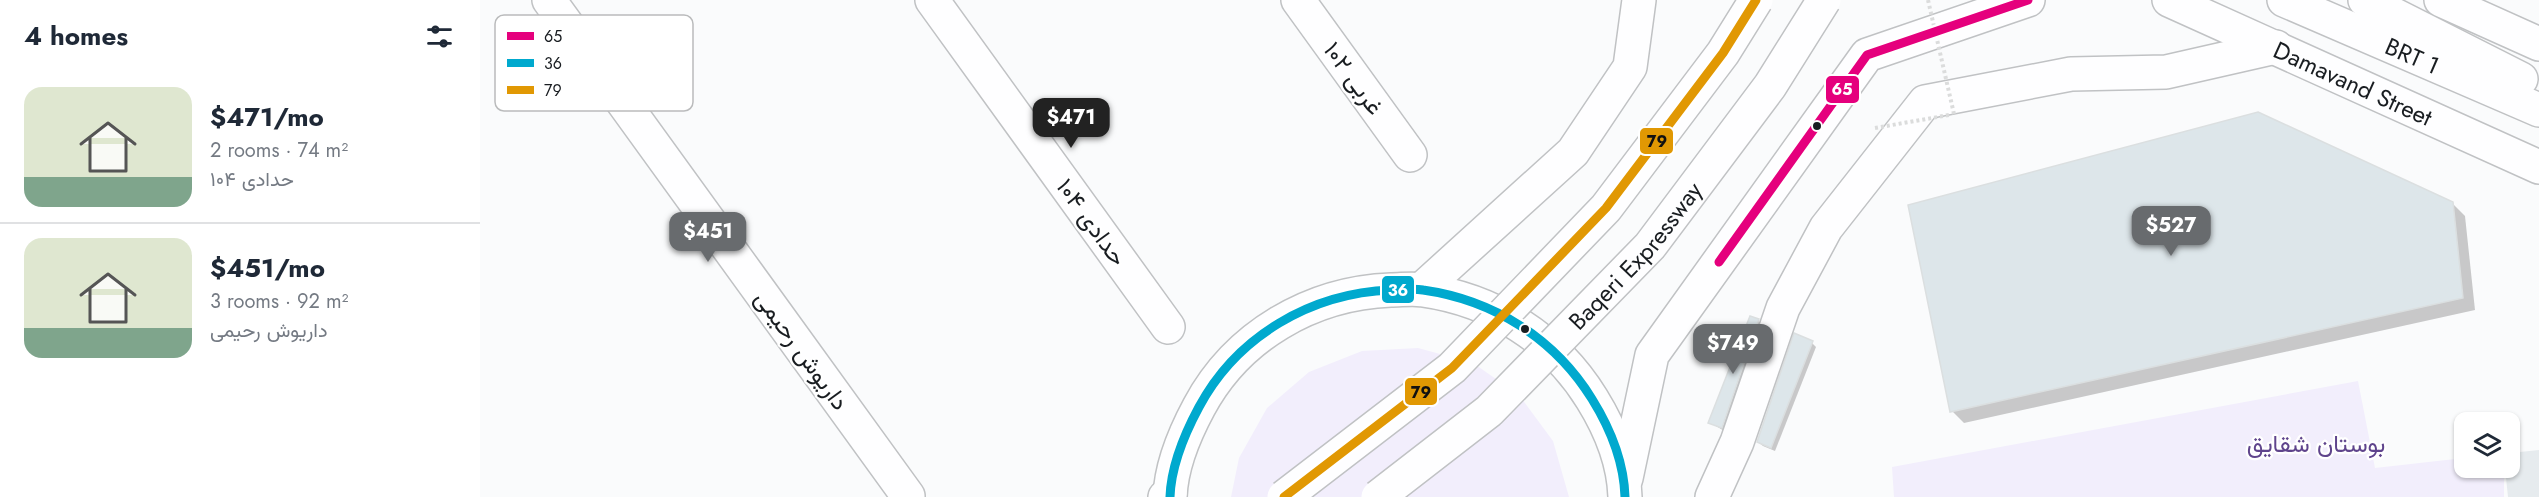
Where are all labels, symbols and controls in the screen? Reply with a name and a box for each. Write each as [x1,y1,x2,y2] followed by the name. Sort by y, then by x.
[495,15,693,111] legend
[24,17,128,55] text: 4 homes
[423,20,456,53] icon: filters
[544,25,562,48] text: 65
[2380,28,2445,83] street label: BRT 1
[2268,32,2438,134] street label: Damavand Street
[1315,34,1393,122] street label: ۱۰۲ غربی
[544,52,562,75] text: 36
[1825,75,1860,104] line badge: 65
[1831,78,1853,101] text: 65
[544,79,562,102] text: 79
[210,98,324,136] text: $471/mo
[1035,98,1107,149] pin: $471
[1047,103,1095,132] text: $471
[72,111,144,183] icon: home
[1811,120,1823,132] unlabelled marker
[1639,127,1674,155] line badge: 79
[1647,130,1667,153] text: 79
[210,136,348,165] text: 2 rooms · 74 m²
[210,165,294,194] text: حدادی ۱۰۴
[1048,171,1136,273] street label: حدادی ۱۰۴
[1560,174,1710,337] street label: Baqeri Expressway
[2135,206,2207,257] pin: $527
[2146,211,2196,240] text: $527
[672,212,744,263] pin: $451
[683,217,733,246] text: $451
[210,249,325,287] text: $451/mo
[72,262,144,334] icon: home
[1381,275,1415,304] line badge: 36
[1388,279,1408,302] text: 36
[746,283,858,417] street label: داریوش رحیمی
[210,287,348,316] text: 3 rooms · 92 m²
[210,316,328,345] text: داریوش رحیمی
[1519,323,1531,335] unlabelled marker
[1697,324,1769,375] pin: $749
[1707,329,1759,358] text: $749
[1404,377,1438,406] line badge: 79
[1411,381,1431,404] text: 79
[2454,412,2520,478] map controls
[2454,412,2520,478] button: layers
[2247,426,2385,461] park label: بوستان شقایق

